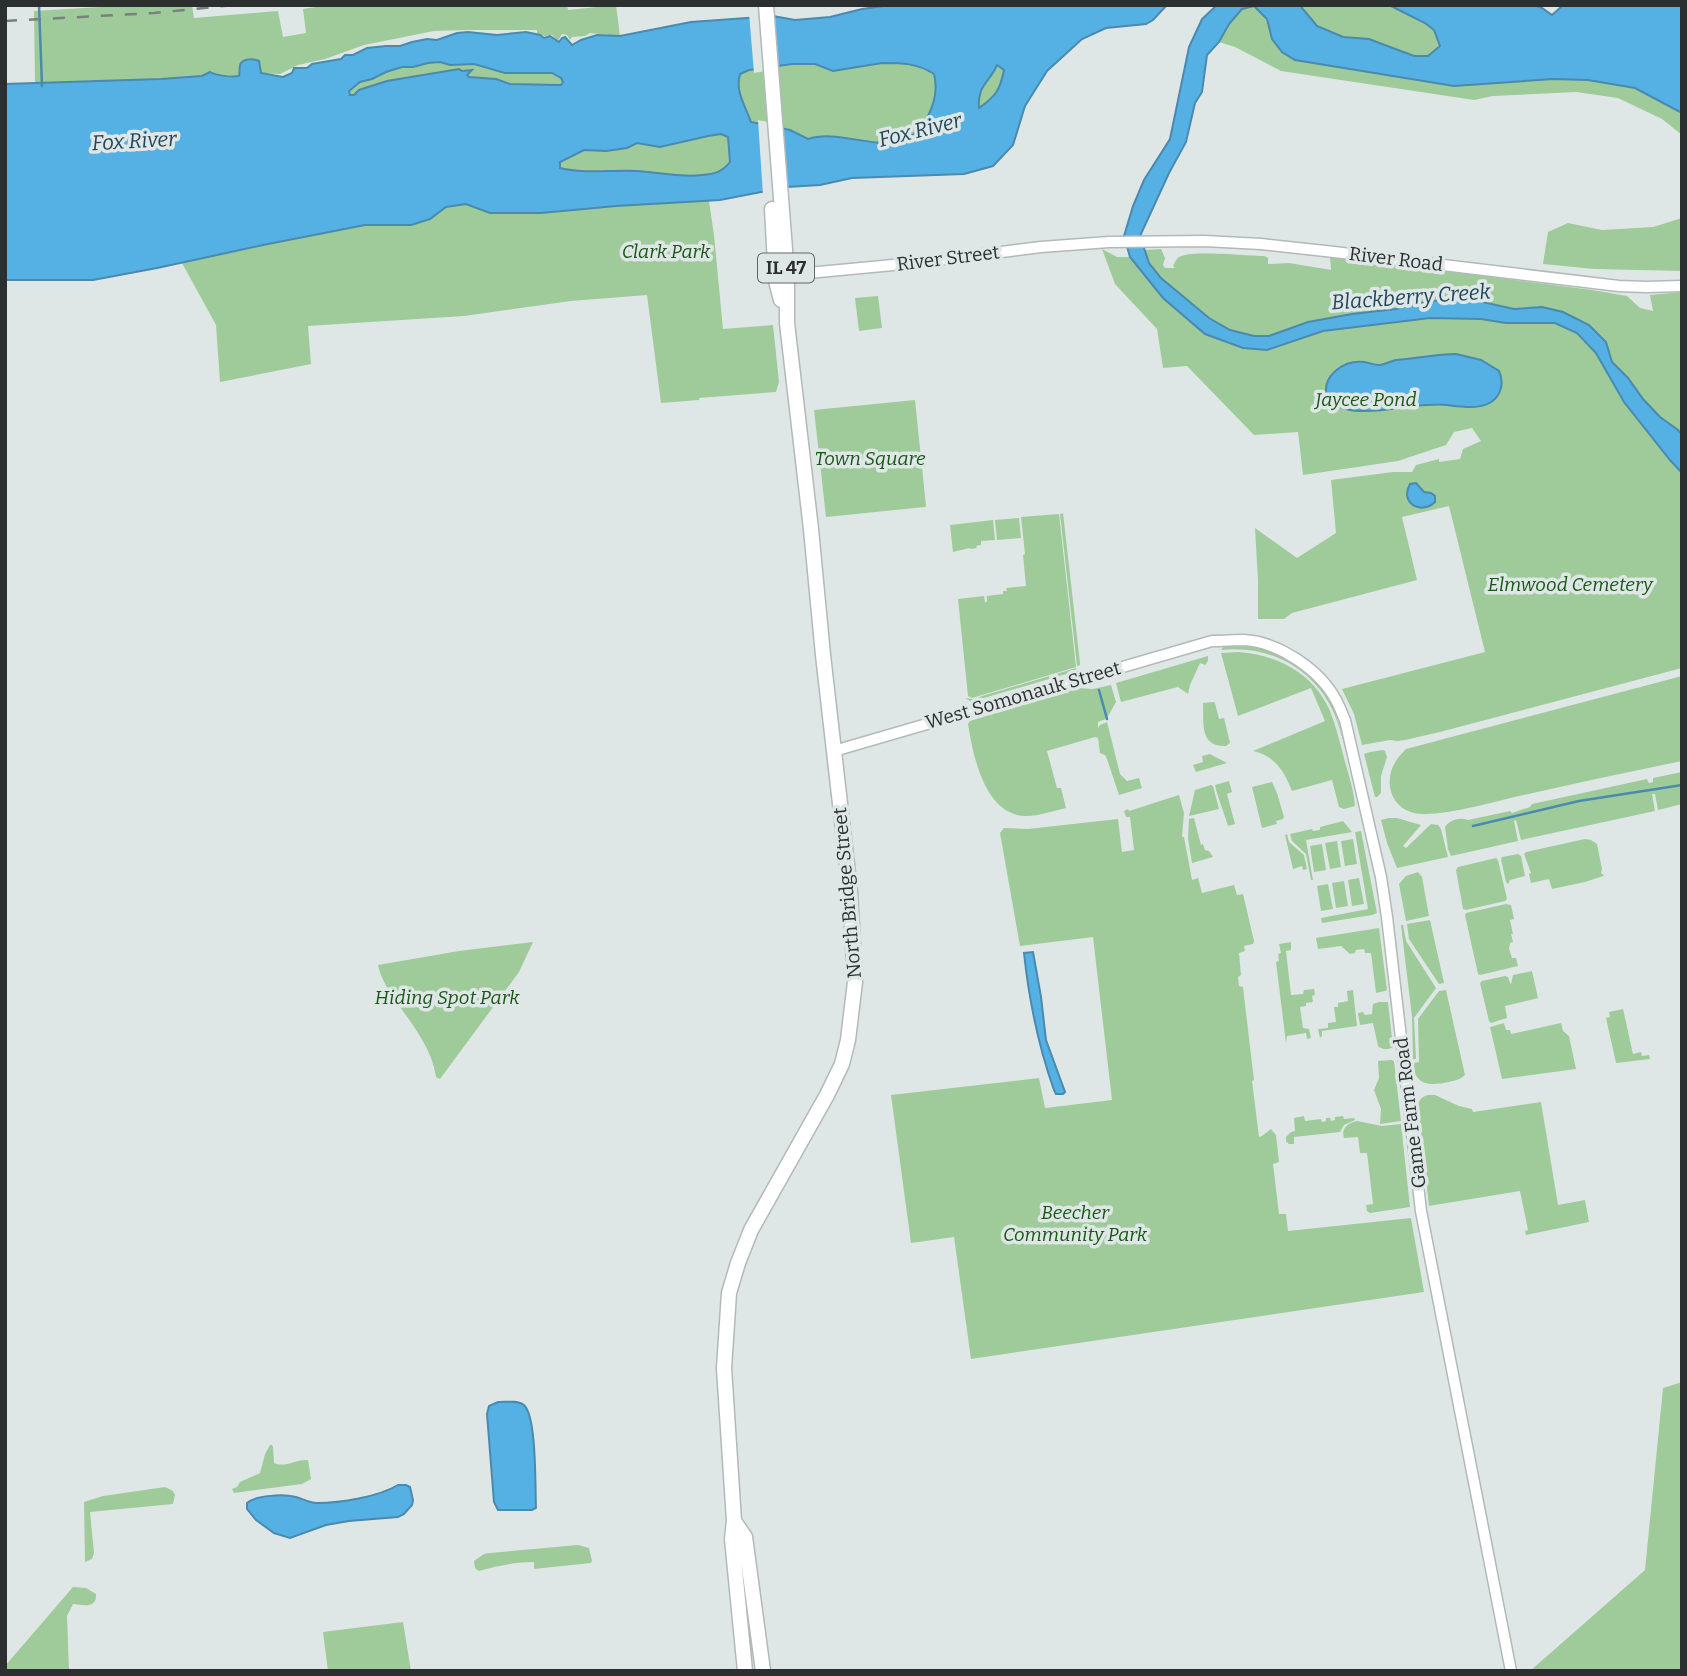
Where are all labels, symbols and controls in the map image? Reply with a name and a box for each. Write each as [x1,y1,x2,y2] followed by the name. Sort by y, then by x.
[876,107,966,153] water label: Fox River
[91,126,179,156] water label: Fox River
[622,240,711,263] park label: Clark Park
[895,240,1001,276] street label: River Street
[1348,242,1444,276] street label: River Road
[758,254,814,282] road number: IL 47
[1330,278,1492,316] water label: Blackberry Creek
[1313,388,1417,411] park label: Jaycee Pond
[815,447,926,470] park label: Town Square
[1487,573,1654,596] park label: Elmwood Cemetery
[923,656,1123,734] street label: West Somonauk Street
[828,806,866,979] street label: North Bridge Street
[374,986,520,1009] park label: Hiding Spot Park
[1389,1036,1431,1190] street label: Game Farm Road
[1003,1201,1148,1246] park label: Beecher Community Park

